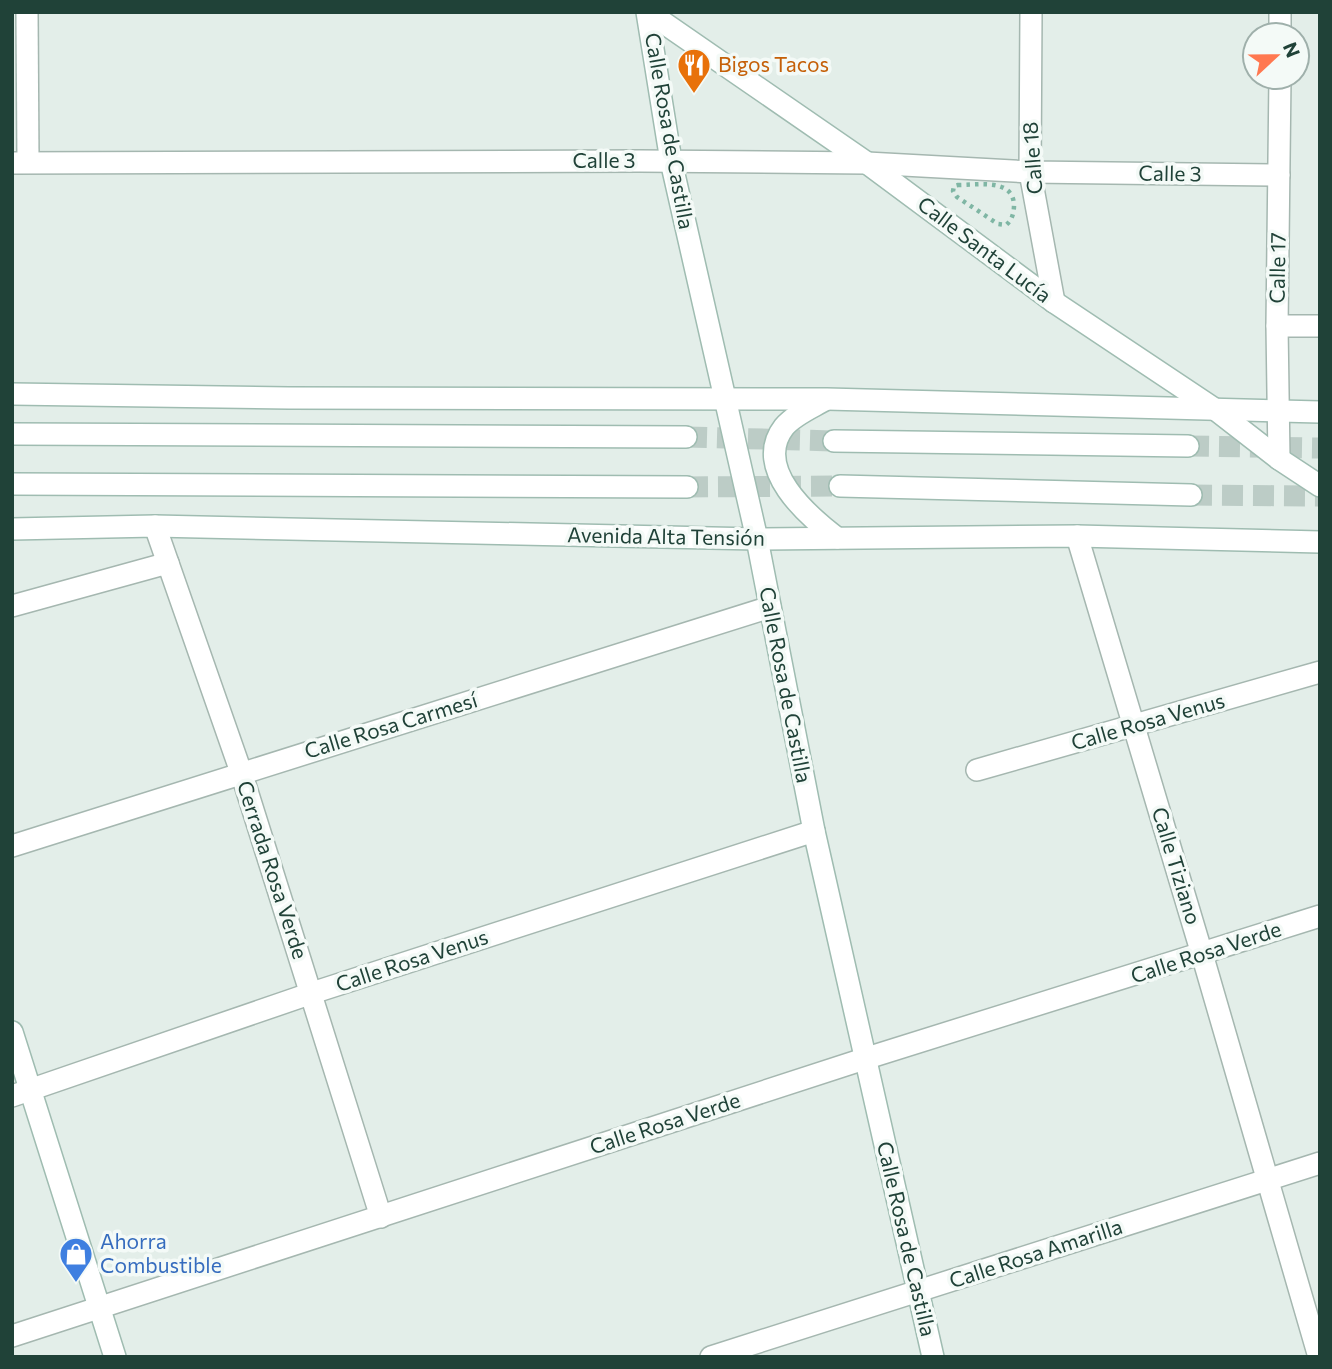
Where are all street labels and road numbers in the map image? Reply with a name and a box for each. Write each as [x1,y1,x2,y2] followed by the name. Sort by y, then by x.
[641,30,700,231] street label: Calle Rosa de Castilla
[1016,121,1047,195] street label: Calle 18
[572,147,636,172] street label: Calle 3
[1138,159,1202,186] street label: Calle 3
[913,190,1057,307] street label: Calle Santa Lucía
[1263,232,1290,304] street label: Calle 17
[567,521,765,550] street label: Avenida Alta Tensión
[755,585,818,785] street label: Calle Rosa de Castilla
[301,686,481,763] street label: Calle Rosa Carmesí
[1068,687,1227,754] street label: Calle Rosa Venus
[233,777,314,962] street label: Cerrada Rosa Verde
[1148,804,1207,927] street label: Calle Tiziano
[1127,915,1284,988] street label: Calle Rosa Verde
[332,923,491,996] street label: Calle Rosa Venus
[586,1086,743,1159] street label: Calle Rosa Verde
[873,1139,942,1339] street label: Calle Rosa de Castilla
[946,1213,1125,1292] street label: Calle Rosa Amarilla

